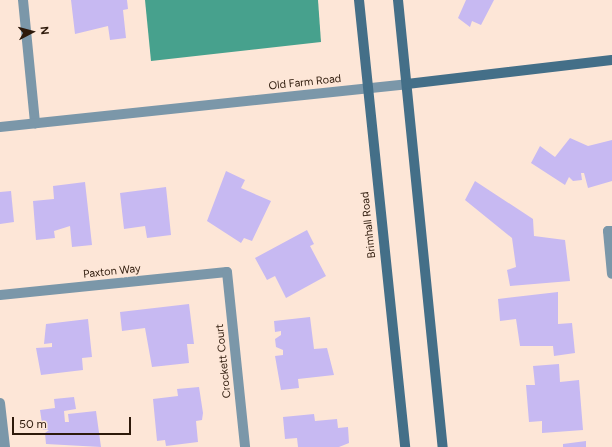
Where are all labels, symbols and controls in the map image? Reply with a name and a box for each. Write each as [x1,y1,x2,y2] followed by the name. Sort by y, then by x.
[12,12,52,52] north arrow
[38,26,51,36] text: N
[268,73,342,93] street label: Old Farm Road
[359,191,379,259] street label: Brimhall Road
[83,262,141,282] street label: Paxton Way
[214,323,234,399] street label: Crockett Court
[14,409,133,435] scale bar
[19,417,47,431] text: 50 m

